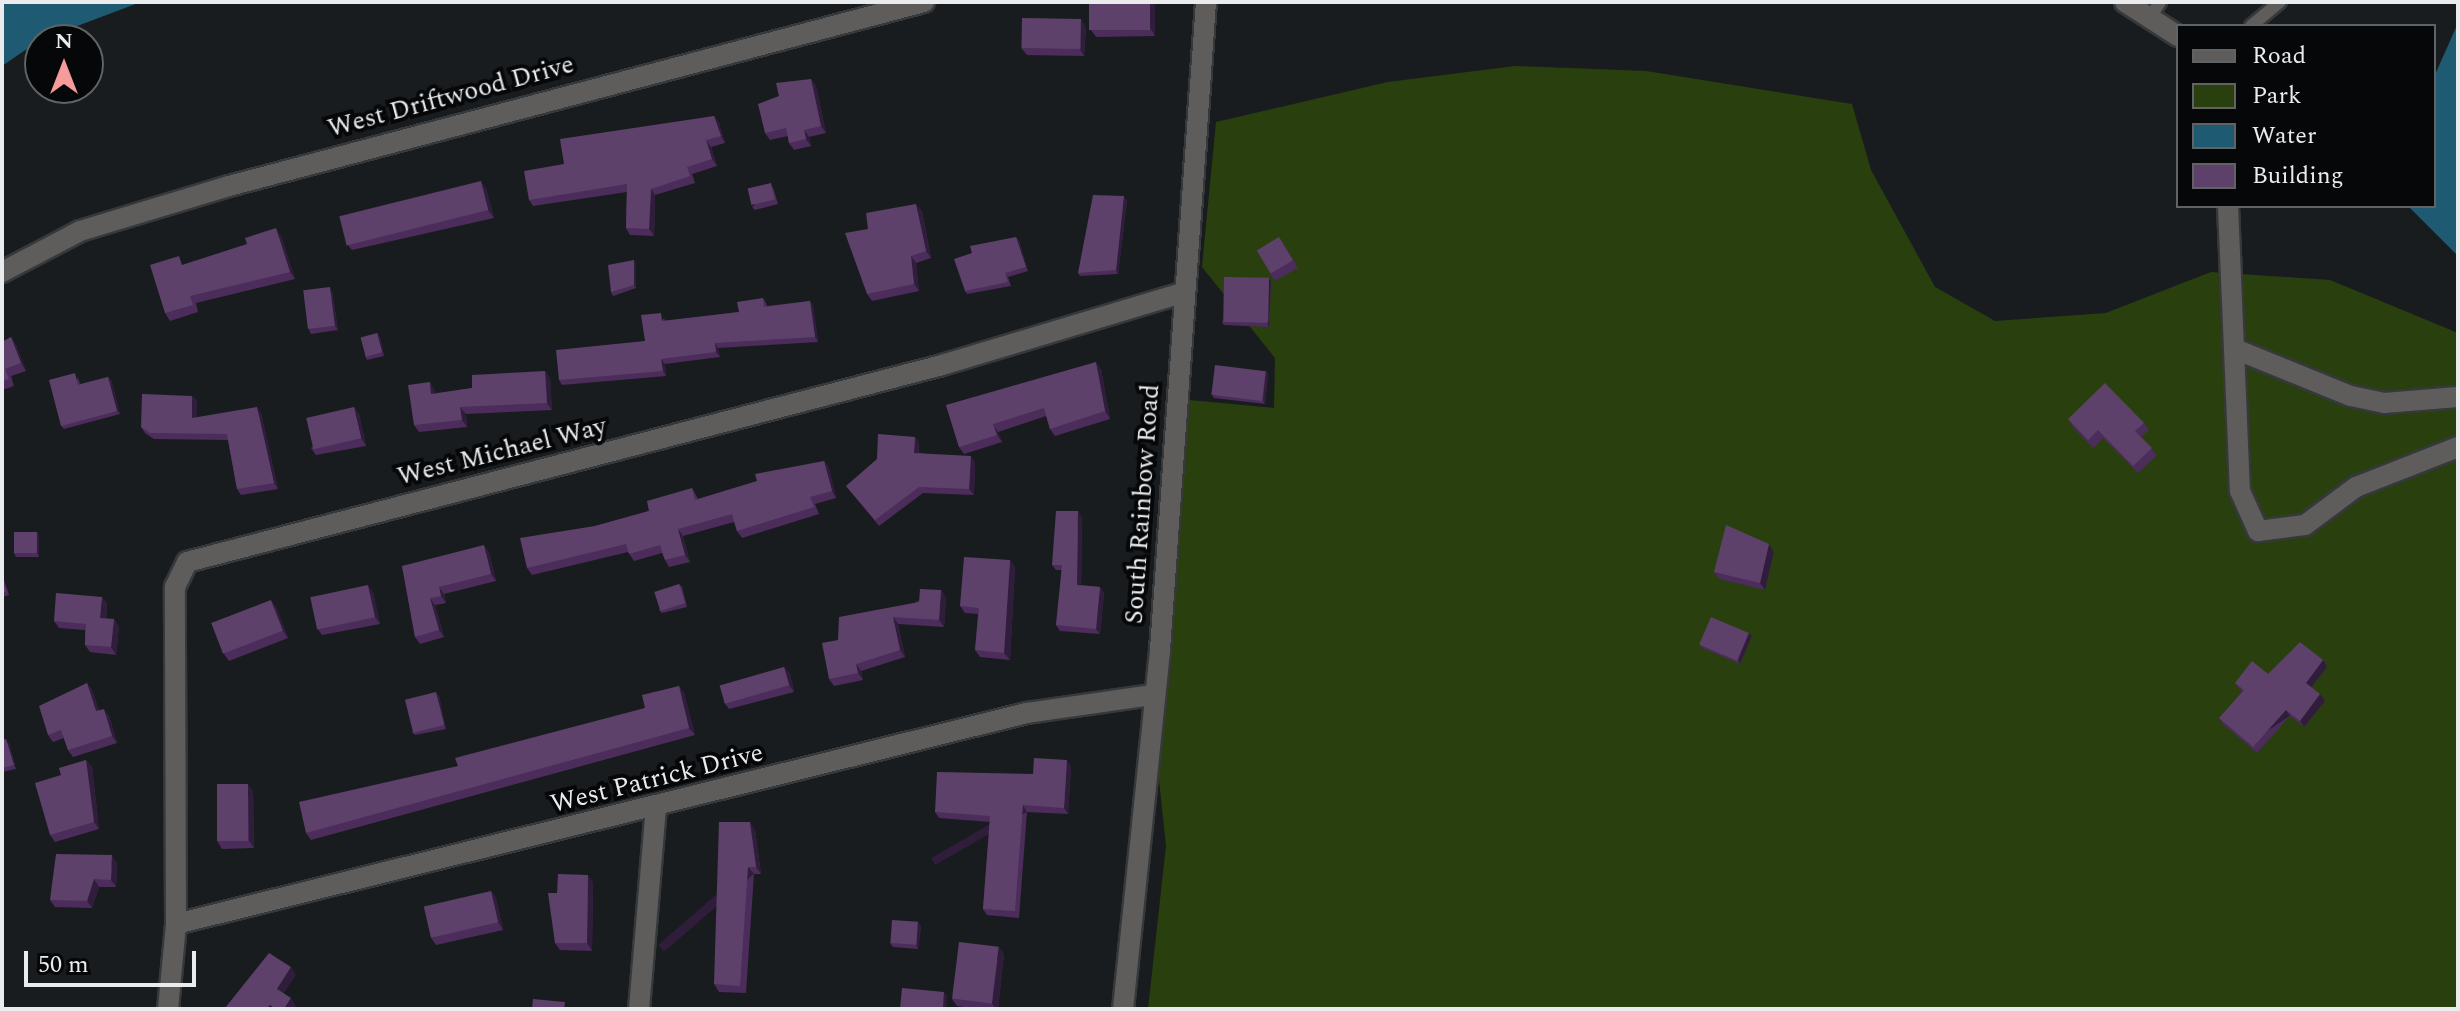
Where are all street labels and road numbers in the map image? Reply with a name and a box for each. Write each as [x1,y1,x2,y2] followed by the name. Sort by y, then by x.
[324,49,578,145] street label: West Driftwood Drive
[1119,383,1167,625] street label: South Rainbow Road
[394,411,610,493] street label: West Michael Way
[547,737,767,821] street label: West Patrick Drive

